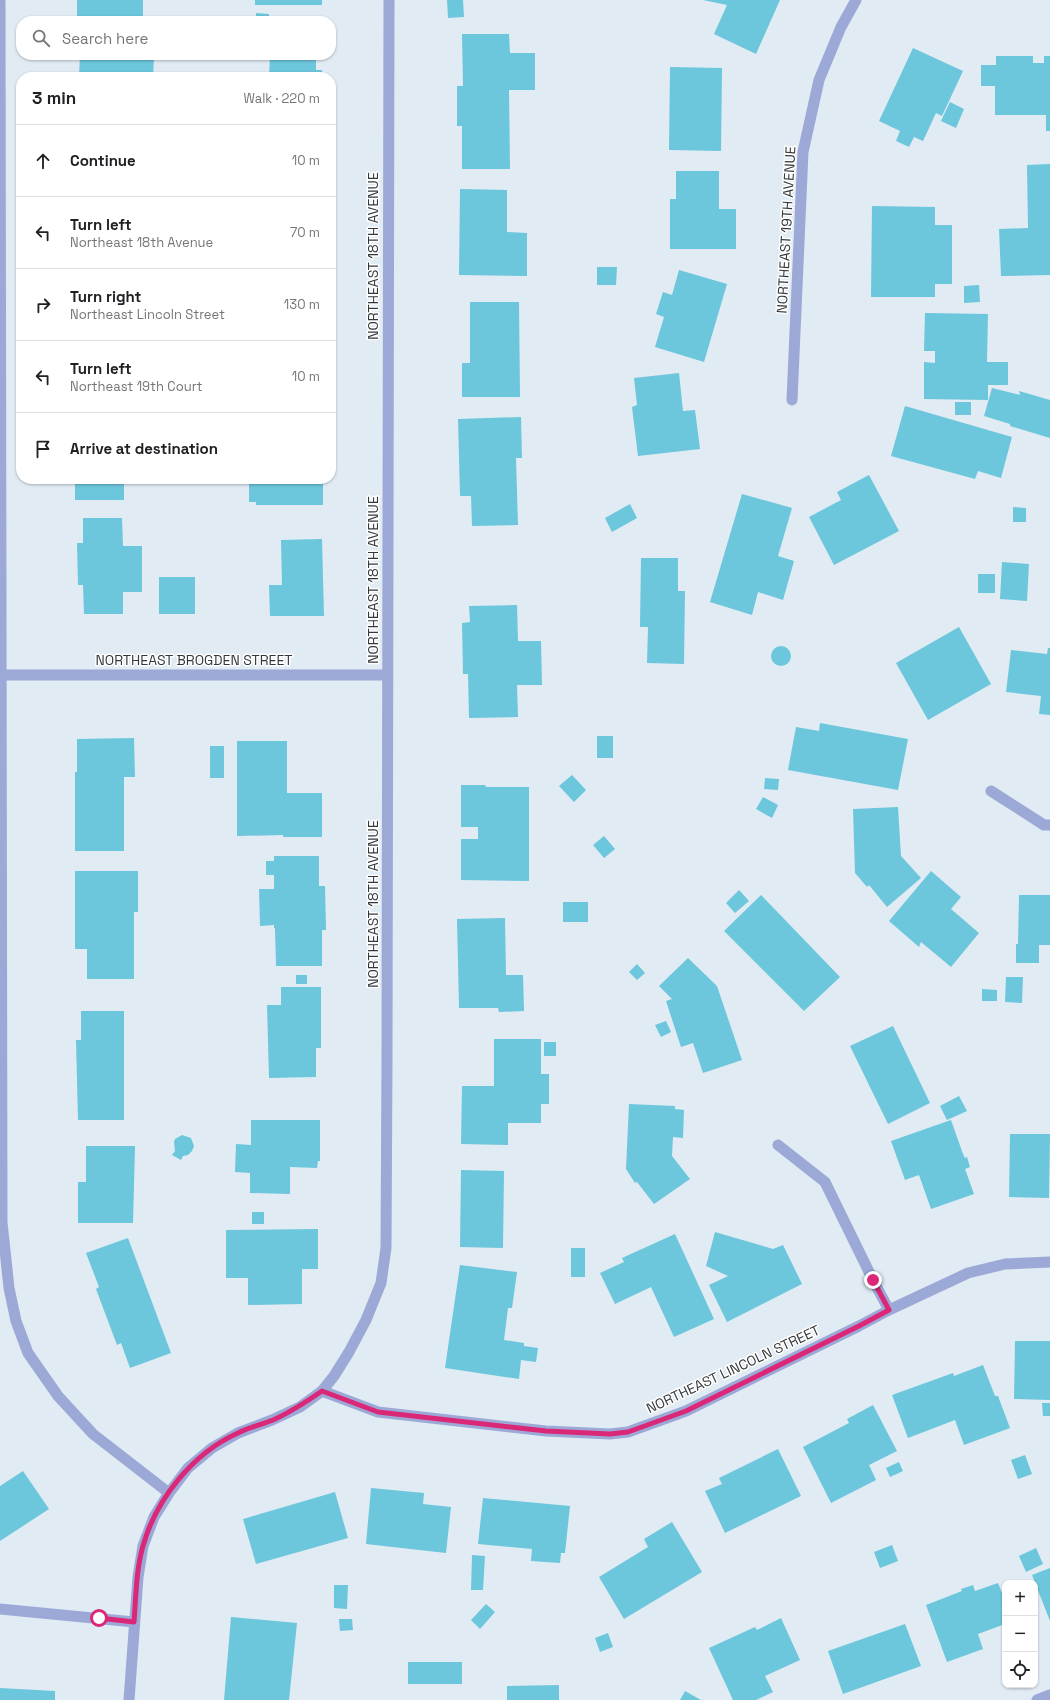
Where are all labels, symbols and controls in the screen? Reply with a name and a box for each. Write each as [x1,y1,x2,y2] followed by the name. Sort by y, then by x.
[16,16,336,60] search box
[30,27,52,49] icon: search
[62,29,148,48] text: Search here
[32,87,76,109] text: 3 min
[243,90,320,107] text: Walk · 220 m
[773,146,799,314] street label: NORTHEAST 19TH AVENUE
[32,150,54,172] icon: ahead
[70,151,136,170] text: Continue
[292,152,320,169] text: 10 m
[364,172,382,340] street label: NORTHEAST 18TH AVENUE
[70,215,132,234] text: Turn left
[32,222,54,244] icon: left
[290,224,320,241] text: 70 m
[70,234,213,251] text: Northeast 18th Avenue
[70,287,141,306] text: Turn right
[32,294,54,316] icon: right
[284,296,320,313] text: 130 m
[70,306,225,323] text: Northeast Lincoln Street
[70,359,132,378] text: Turn left
[32,366,54,388] icon: left
[292,368,320,385] text: 10 m
[70,378,203,395] text: Northeast 19th Court
[32,438,54,460] icon: arrive
[70,439,218,458] text: Arrive at destination
[364,496,382,664] street label: NORTHEAST 18TH AVENUE
[95,651,293,669] street label: NORTHEAST BROGDEN STREET
[364,820,382,988] street label: NORTHEAST 18TH AVENUE
[864,1271,882,1289] route end
[643,1321,823,1417] street label: NORTHEAST LINCOLN STREET
[1002,1580,1038,1688] map controls
[1002,1580,1038,1616] button: +
[90,1609,108,1627] route start
[1002,1616,1038,1652] button: −
[1002,1652,1038,1688] button: locate

